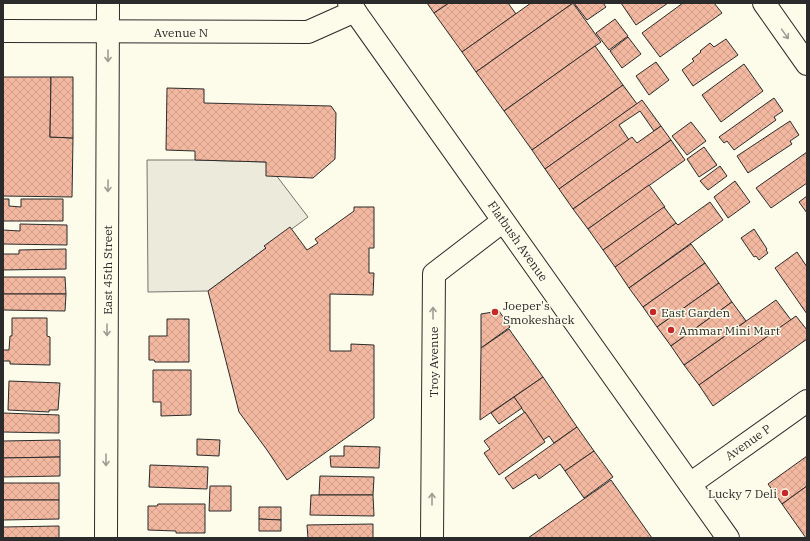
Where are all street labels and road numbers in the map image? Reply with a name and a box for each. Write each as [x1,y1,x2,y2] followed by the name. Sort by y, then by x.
[154,25,208,40] street label: Avenue N
[485,198,551,284] street label: Flatbush Avenue
[100,225,115,315] street label: East 45th Street
[426,326,441,398] street label: Troy Avenue
[722,421,774,463] street label: Avenue P

